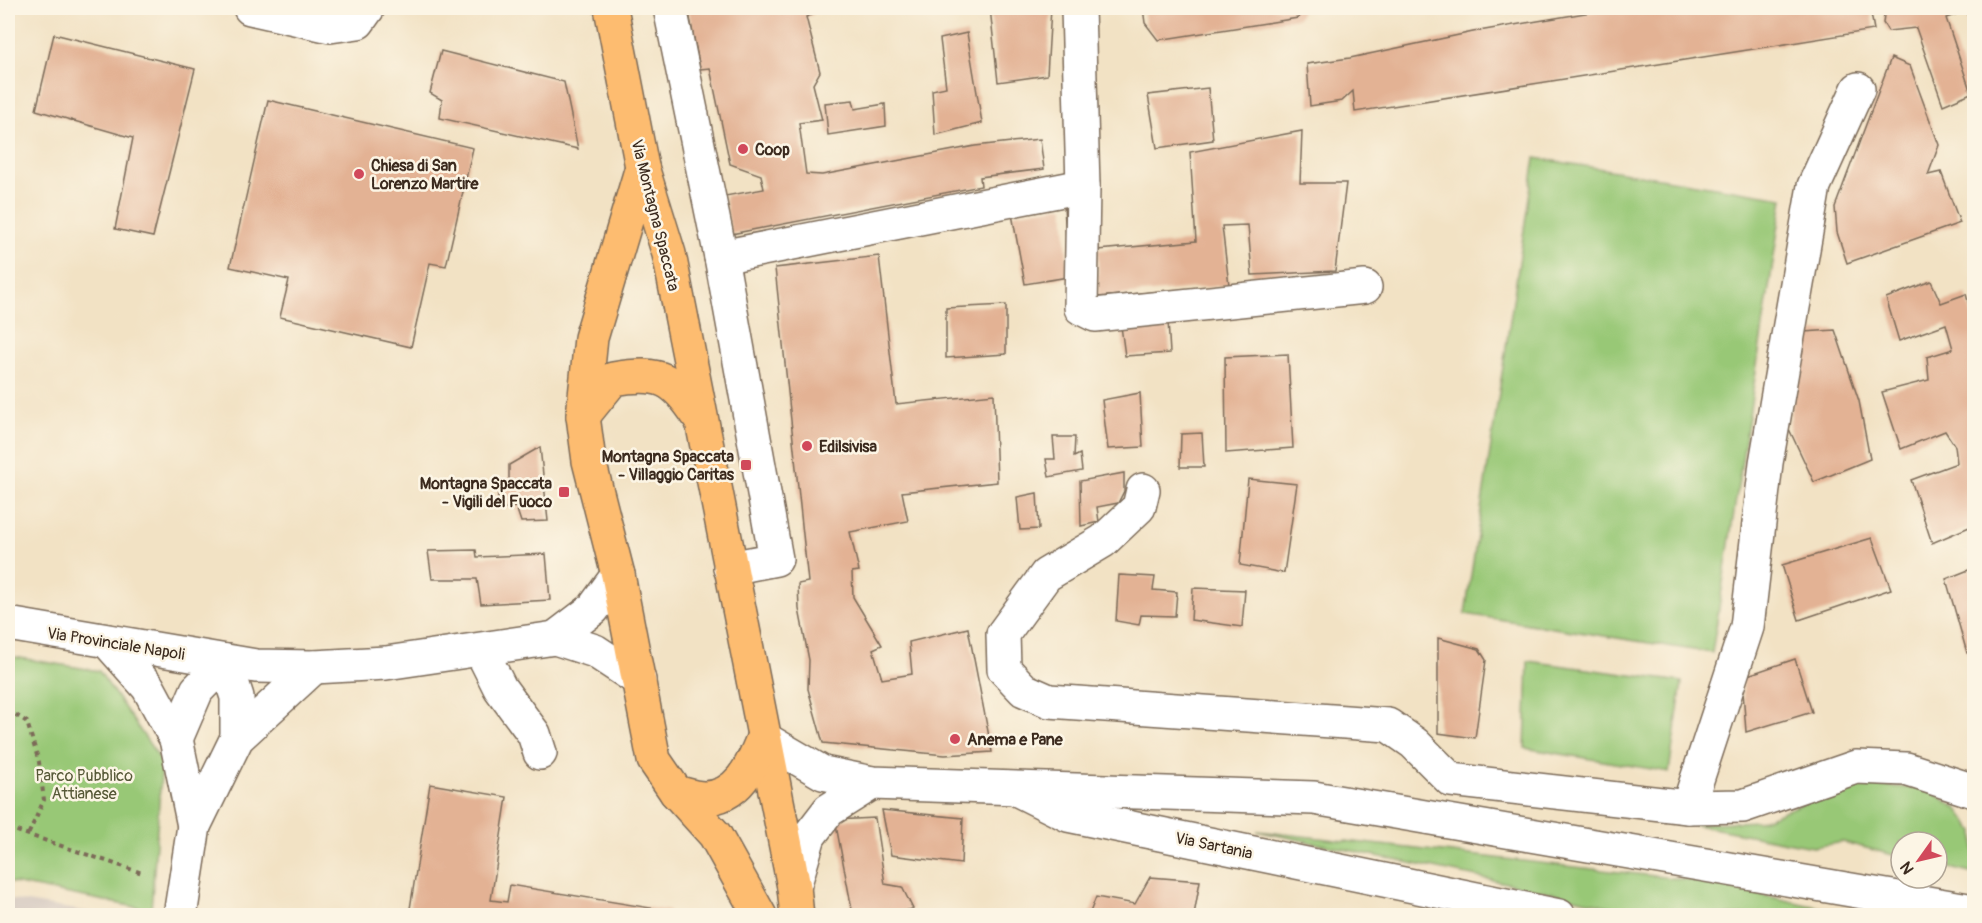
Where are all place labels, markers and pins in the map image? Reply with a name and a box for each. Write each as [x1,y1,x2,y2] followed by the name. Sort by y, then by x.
[755,140,790,160] place label: Coop
[736,142,750,156] marker: Coop
[371,156,479,194] place label: Chiesa di San Lorenzo Martire
[352,167,366,181] marker: Chiesa di San Lorenzo Martire
[819,437,877,457] place label: Edilsivisa
[800,439,814,453] marker: Edilsivisa
[602,447,735,485] place label: Montagna Spaccata - Villaggio Caritas
[739,458,753,472] marker: Montagna Spaccata - Villaggio Caritas
[420,474,553,512] place label: Montagna Spaccata - Vigili del Fuoco
[557,485,571,499] marker: Montagna Spaccata - Vigili del Fuoco
[967,730,1064,750] place label: Anema e Pane
[948,732,962,746] marker: Anema e Pane

